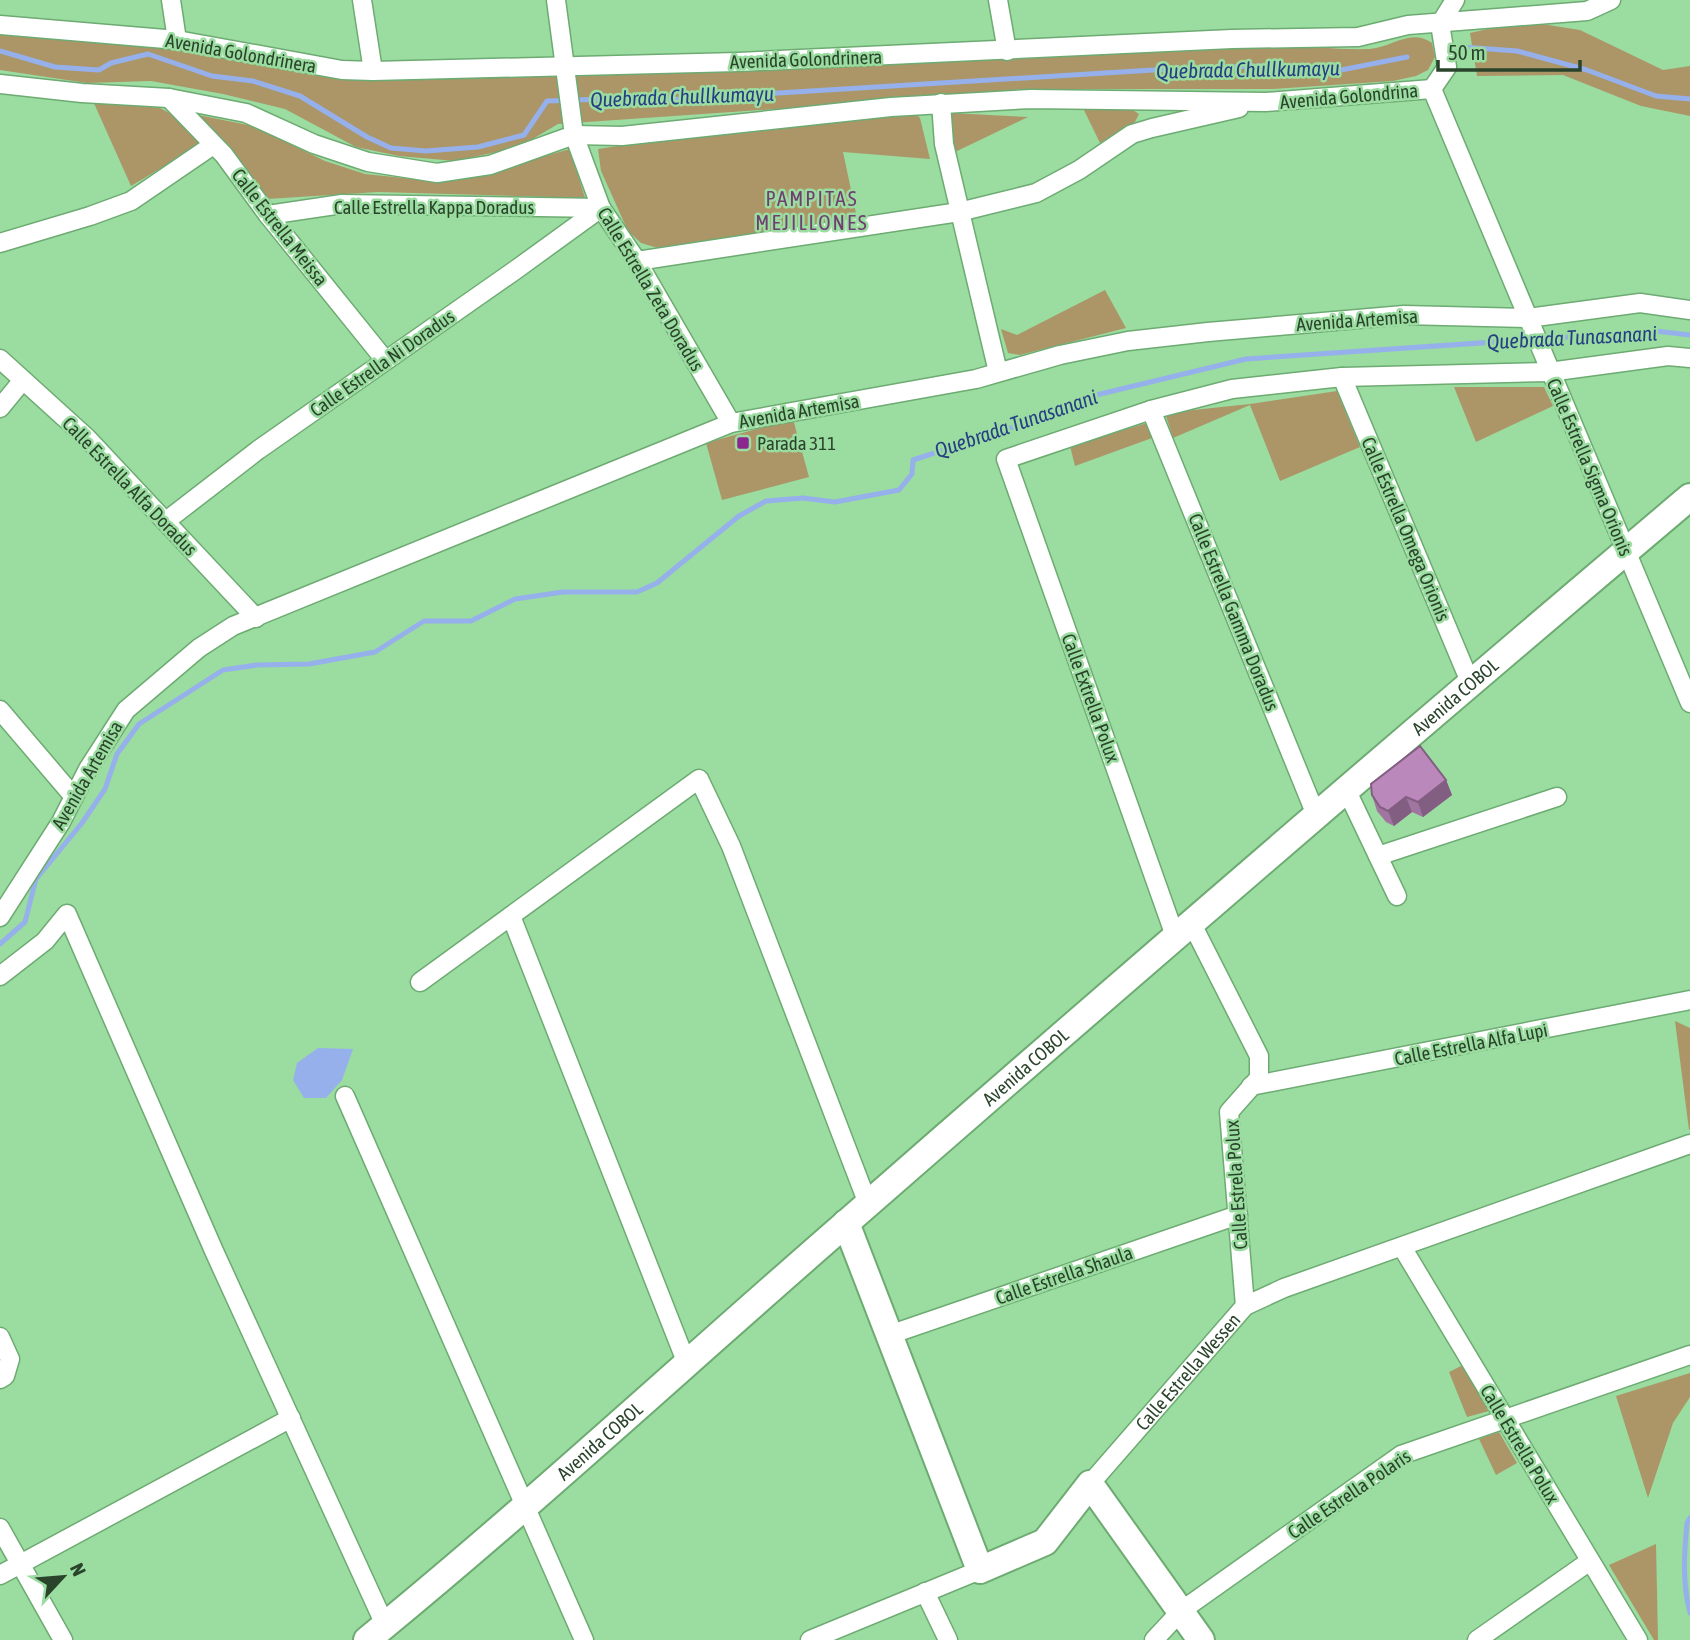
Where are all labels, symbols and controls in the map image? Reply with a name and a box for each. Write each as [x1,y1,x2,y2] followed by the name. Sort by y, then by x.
[1438,28,1580,72] scale bar
[164,29,318,77] street label: Avenida Golondrinera
[1448,40,1486,64] text: 50 m
[729,45,883,73] street label: Avenida Golondrinera
[1156,55,1340,83] water label: Quebrada Chullkumayu
[1279,79,1419,113] street label: Avenida Golondrina
[590,81,774,111] water label: Quebrada Chullkumayu
[227,164,333,290] street label: Calle Estrella Meissa
[755,186,869,234] district label: PAMPITAS MEJILLONES
[334,196,534,218] street label: Calle Estrella Kappa Doradus
[593,203,709,375] street label: Calle Estrella Zeta Doradus
[306,305,459,421] street label: Calle Estrella Ni Doradus
[1295,305,1419,335] street label: Avenida Artemisa
[1486,321,1658,353] water label: Quebrada Tunasanani
[1543,375,1637,559] street label: Calle Estrella Sigma Orionis
[931,384,1100,462] water label: Quebrada Tunasanani
[737,390,861,432] street label: Avenida Artemisa
[58,412,202,560] street label: Calle Estrella Alfa Doradus
[757,432,836,454] place label: Parada 311
[1357,434,1455,624] street label: Calle Estrella Omega Orionis
[735,435,751,451] marker: Parada 311
[1184,510,1284,714] street label: Calle Estrella Gamma Doradus
[1058,631,1125,766] street label: Calle Extrella Polux
[1407,653,1503,740] street label: Avenida COBOL
[47,717,127,833] street label: Avenida Artemisa
[1393,1018,1549,1070] street label: Calle Estrella Alfa Lupi
[978,1023,1073,1110] street label: Avenida COBOL
[1220,1119,1251,1250] street label: Calle Estrela Polux
[993,1241,1135,1309] street label: Calle Estrella Shaula
[1131,1309,1245,1435] street label: Calle Estrella Wessen
[1476,1381,1564,1508] street label: Calle Estrella Polux
[552,1397,647,1484] street label: Avenida COBOL
[1284,1445,1415,1543] street label: Calle Estrella Polaris
[28,1542,98,1612] north arrow
[66,1560,91,1579] text: N

